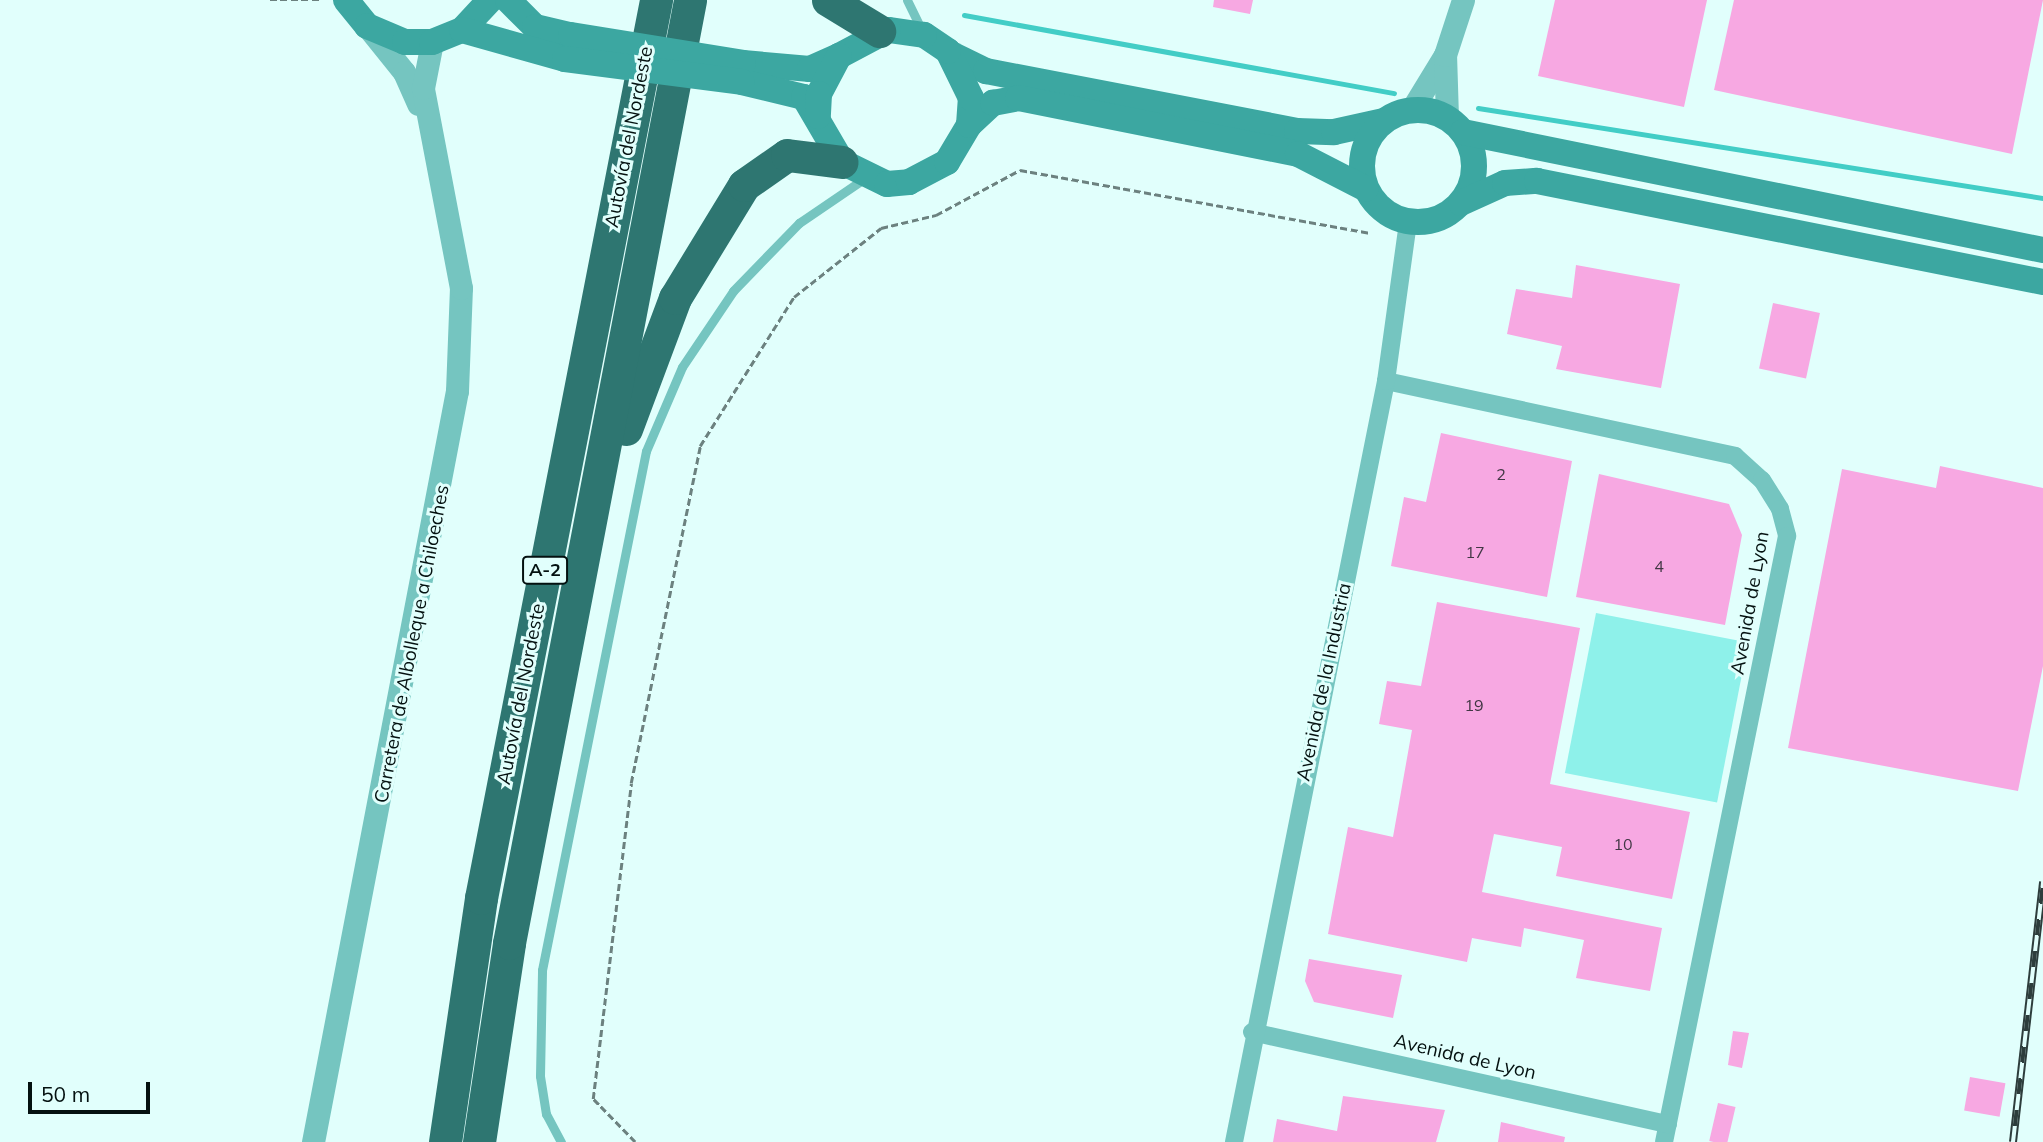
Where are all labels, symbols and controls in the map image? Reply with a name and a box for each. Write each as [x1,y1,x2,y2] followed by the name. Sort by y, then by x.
[600,44,658,230] street label: Autovía del Nordeste
[1496,464,1506,484] house number: 2
[370,483,454,805] street label: Carretera de Albolleque a Chiloeches
[1726,529,1774,677] street label: Avenida de Lyon
[1465,542,1485,562] house number: 17
[520,556,570,584] road number: A-2
[1654,556,1664,576] house number: 4
[1292,581,1356,783] street label: Avenida de la Industria
[492,601,550,787] street label: Autovía del Nordeste
[1464,695,1484,715] house number: 19
[1613,834,1633,854] house number: 10
[1392,1030,1538,1084] street label: Avenida de Lyon
[32,1068,154,1112] scale bar
[41,1081,90,1107] text: 50 m

